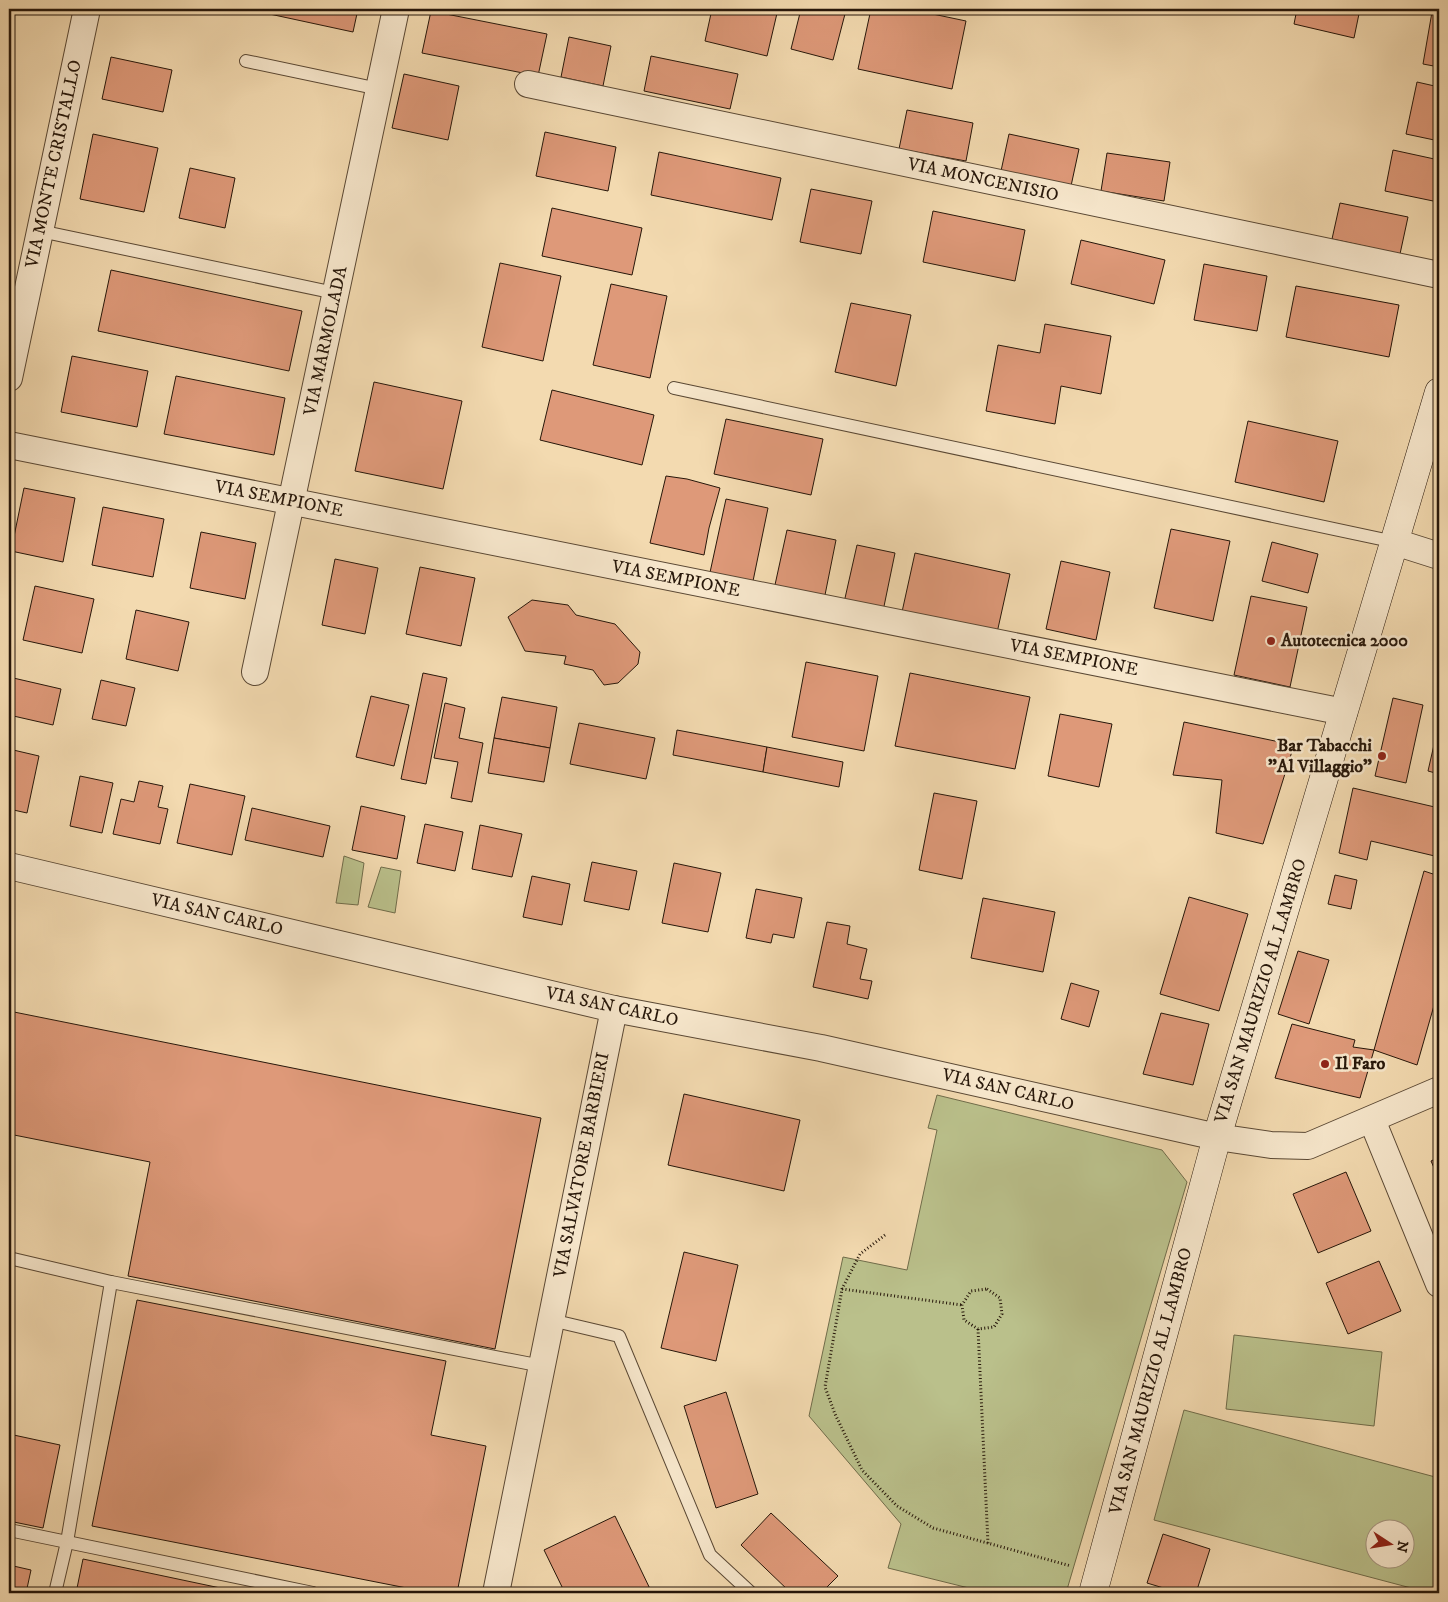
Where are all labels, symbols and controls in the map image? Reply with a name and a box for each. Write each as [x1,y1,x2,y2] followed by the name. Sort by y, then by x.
[21,58,87,271] street label: VIA MONTE CRISTALLO
[904,153,1061,207] street label: VIA MONCENISIO
[299,264,353,419] street label: VIA MARMOLADA
[212,476,345,522] street label: VIA SEMPIONE
[609,556,742,602] street label: VIA SEMPIONE
[1280,630,1408,652] place label: Autotecnica 2000
[1007,635,1140,681] street label: VIA SEMPIONE
[1265,635,1277,647] marker: Autotecnica 2000
[1268,735,1372,778] place label: Bar Tabacchi "Al Villaggio"
[1376,750,1388,762] marker: Bar Tabacchi "Al Villaggio"
[1210,856,1312,1127] street label: VIA SAN MAURIZIO AL LAMBRO
[148,889,285,941] street label: VIA SAN CARLO
[543,982,680,1032] street label: VIA SAN CARLO
[549,1050,615,1281] street label: VIA SALVATORE BARBIERI
[1335,1053,1386,1075] place label: Il Faro
[1319,1058,1331,1070] marker: Il Faro
[939,1064,1076,1116] street label: VIA SAN CARLO
[1104,1245,1197,1518] street label: VIA SAN MAURIZIO AL LAMBRO
[1366,1520,1416,1570] north arrow
[1392,1539,1412,1554] text: N

